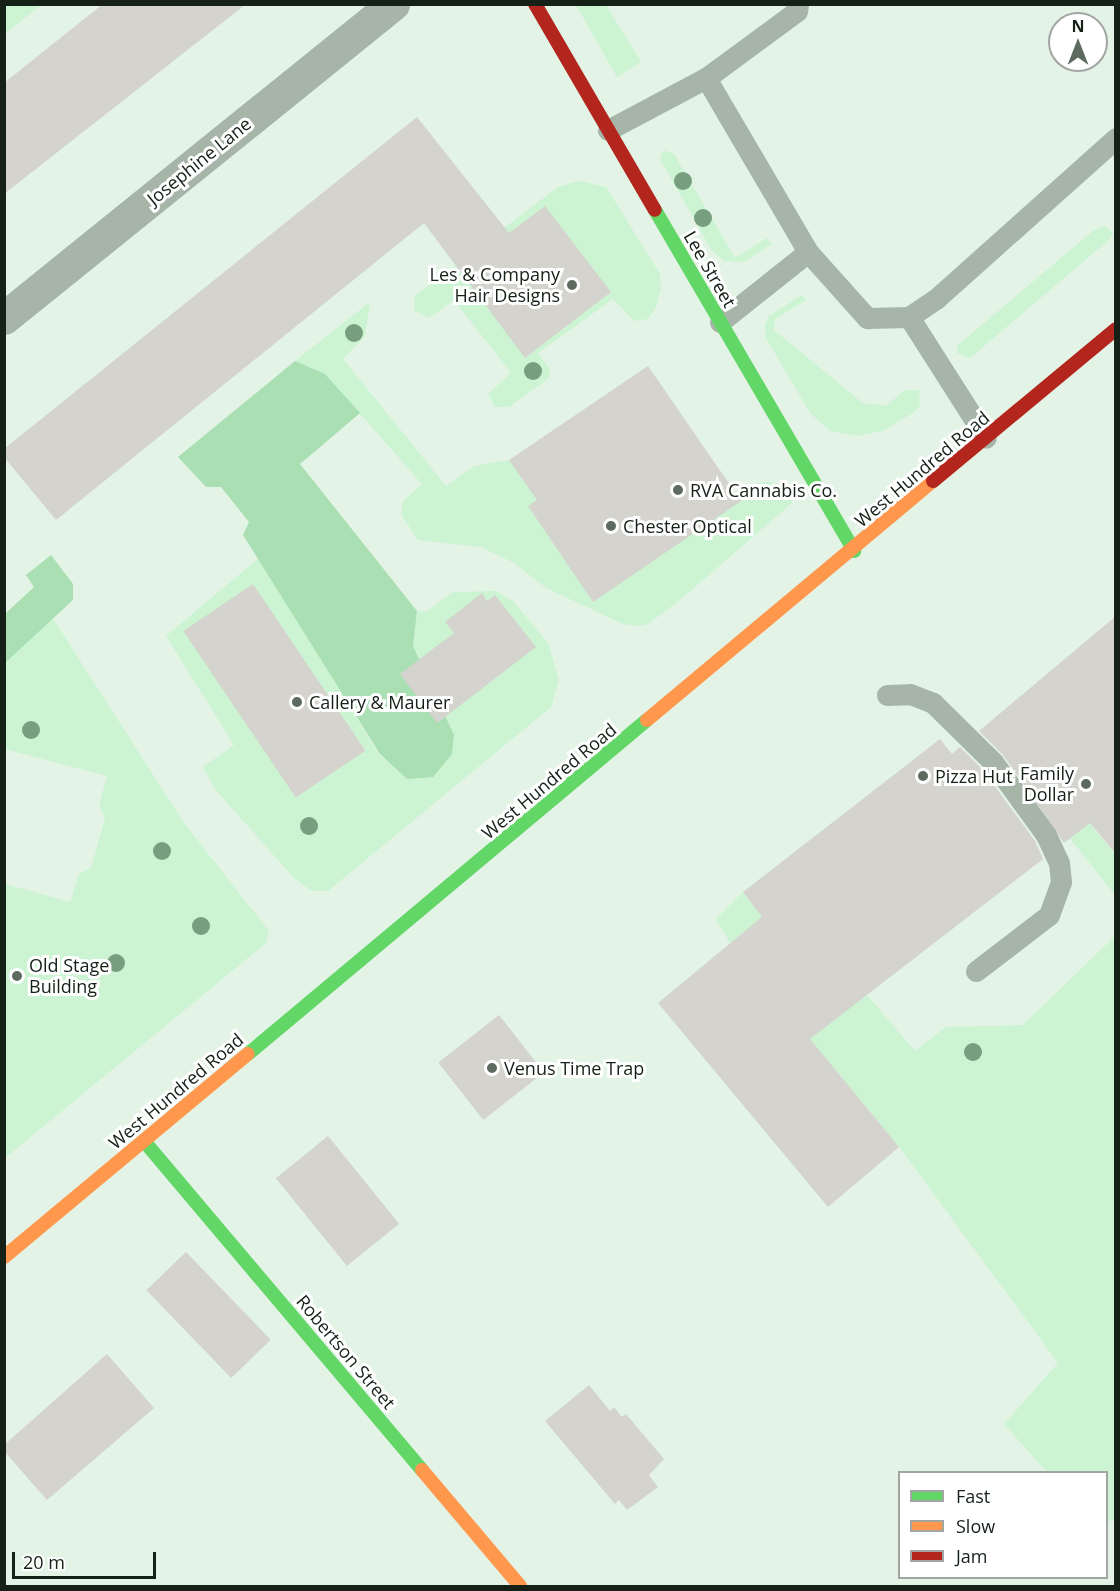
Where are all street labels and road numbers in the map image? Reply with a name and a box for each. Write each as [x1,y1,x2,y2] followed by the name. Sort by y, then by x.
[143,113,255,209] street label: Josephine Lane
[680,227,740,311] street label: Lee Street
[850,406,994,532] street label: West Hundred Road
[477,718,621,844] street label: West Hundred Road
[104,1028,248,1154] street label: West Hundred Road
[292,1291,400,1413] street label: Robertson Street

